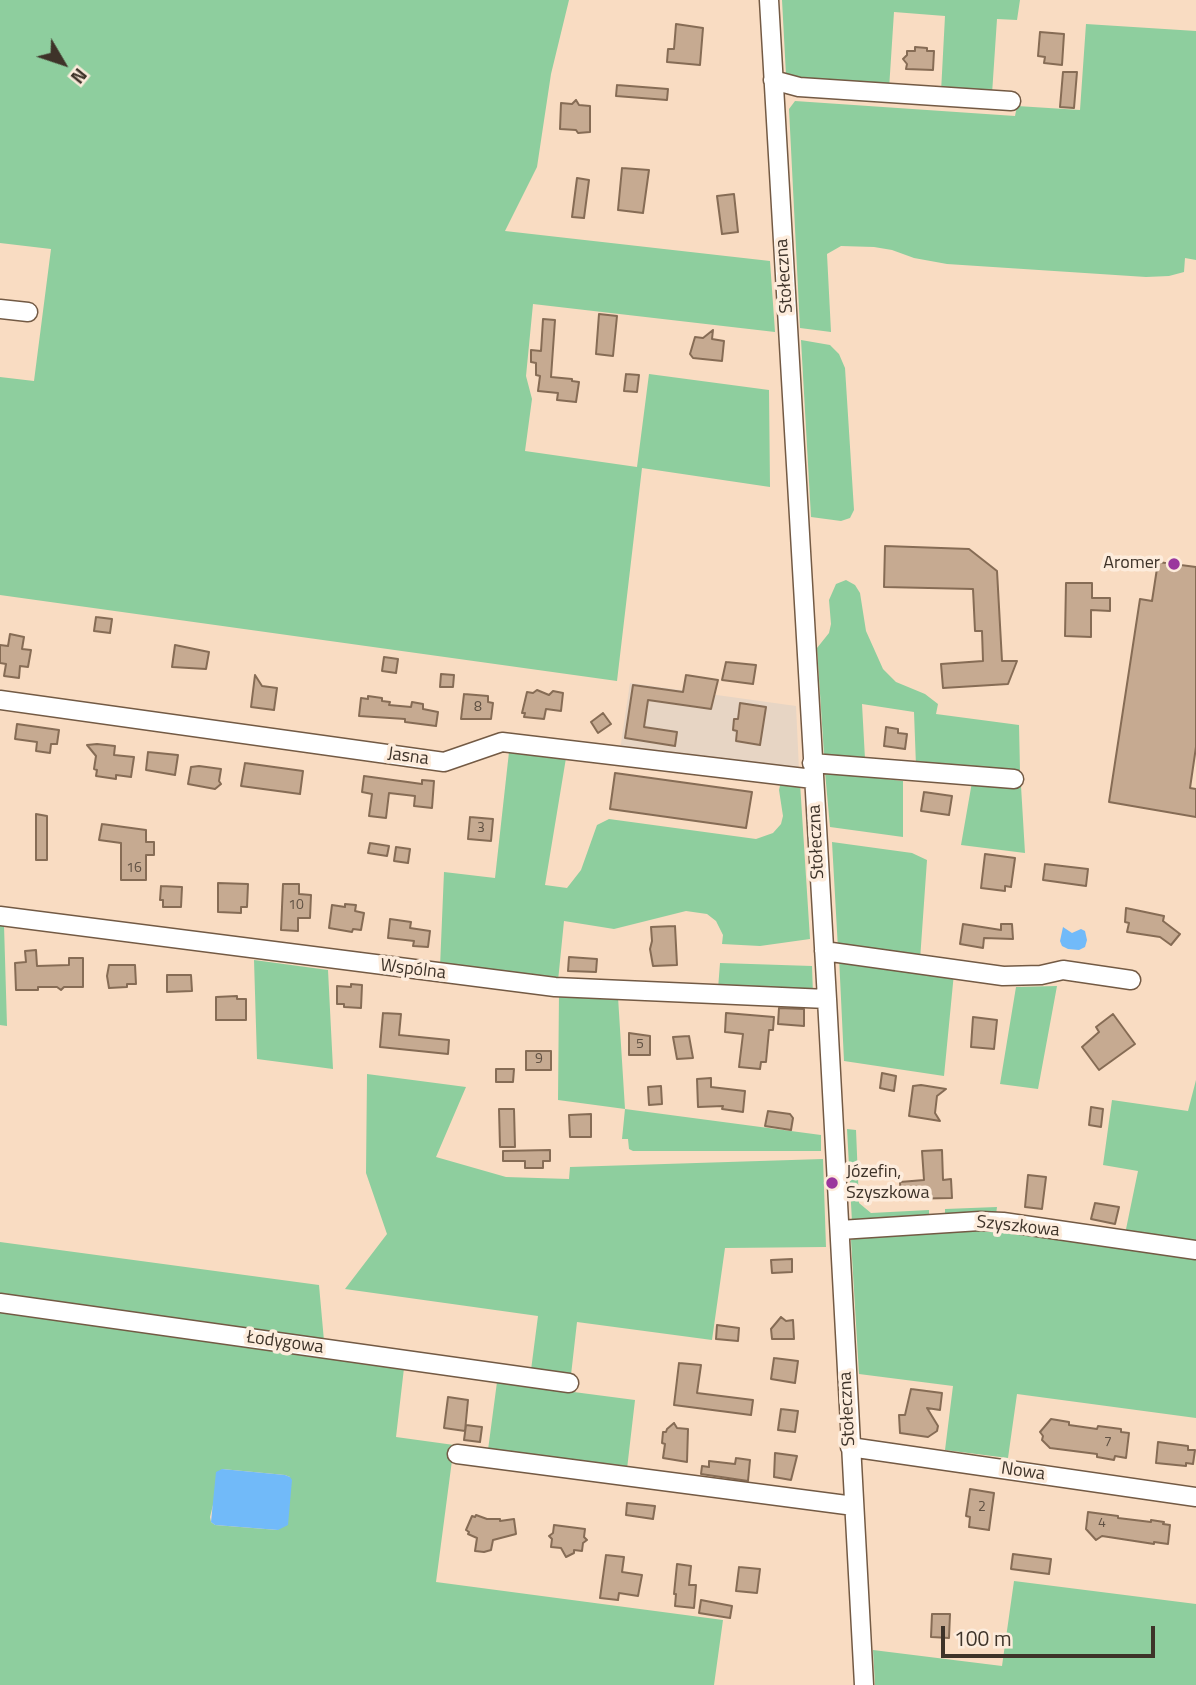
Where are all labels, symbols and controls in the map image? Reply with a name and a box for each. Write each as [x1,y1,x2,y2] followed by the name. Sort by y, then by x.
[28,28,98,98] north arrow
[64,62,95,91] text: N
[772,238,798,314] street label: Stołeczna
[1103,553,1160,575] place label: Aromer
[1166,556,1182,572] marker: Aromer
[474,700,482,716] house number: 8
[386,743,430,771] street label: Jasna
[804,804,830,880] street label: Stołeczna
[477,821,485,837] house number: 3
[126,861,142,877] house number: 16
[288,898,304,914] house number: 10
[379,955,447,985] street label: Wspólna
[636,1037,644,1053] house number: 5
[535,1052,543,1068] house number: 9
[846,1162,929,1204] place label: Józefin, Szyszkowa
[824,1175,840,1191] marker: Józefin, Szyszkowa
[975,1212,1061,1242] street label: Szyszkowa
[245,1327,325,1359] street label: Łodygowa
[835,1371,861,1447] street label: Stołeczna
[1104,1435,1112,1451] house number: 7
[1000,1458,1046,1486] street label: Nowa
[978,1500,986,1516] house number: 2
[1098,1516,1106,1532] house number: 4
[944,1612,1158,1656] scale bar
[954,1622,1011,1654] text: 100 m

